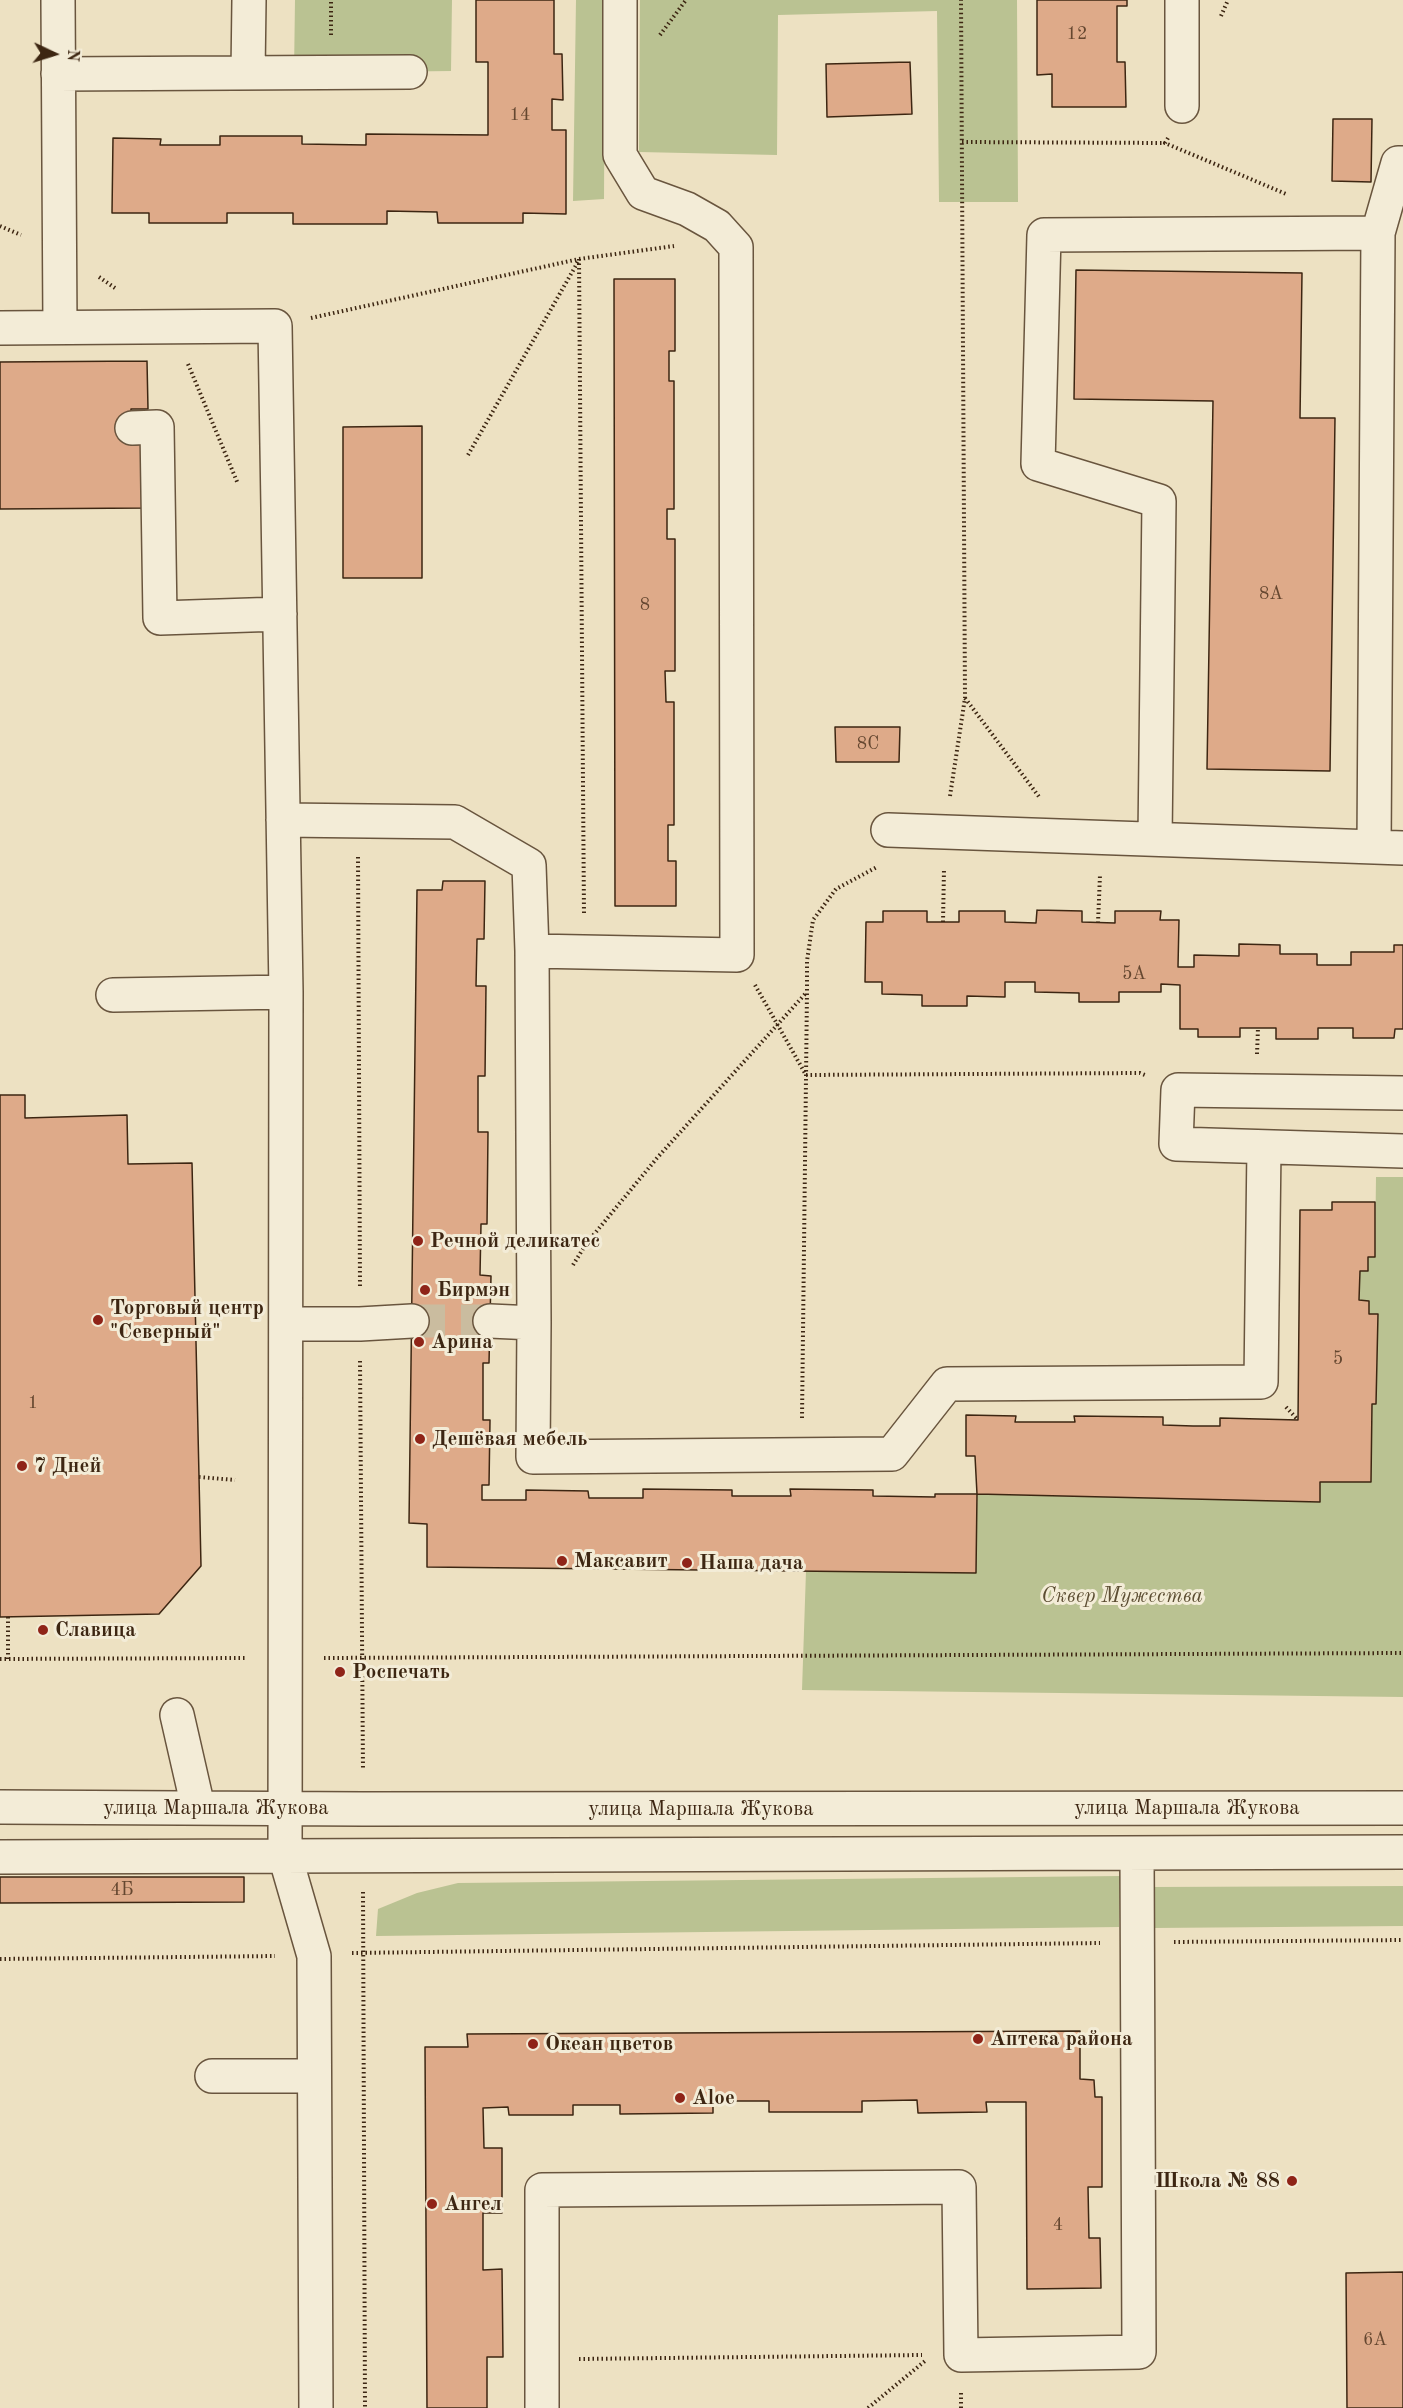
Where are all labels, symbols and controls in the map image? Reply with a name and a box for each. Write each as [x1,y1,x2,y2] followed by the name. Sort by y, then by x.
[1067,23,1087,45] house number: 12
[24,24,84,84] north arrow
[64,49,80,62] text: N
[510,104,530,126] house number: 14
[1259,583,1283,605] house number: 8А
[640,594,650,616] house number: 8
[857,733,879,755] house number: 8С
[1122,963,1146,985] house number: 5А
[430,1228,600,1254] place label: Речной деликатес
[411,1234,425,1248] marker: Речной деликатес
[437,1277,510,1303] place label: Бирмэн
[418,1283,432,1297] marker: Бирмэн
[110,1295,264,1345] place label: Торговый центр "Северный"
[91,1313,105,1327] marker: Торговый центр "Северный"
[431,1329,493,1355] place label: Арина
[412,1335,426,1349] marker: Арина
[1333,1348,1343,1370] house number: 5
[28,1392,38,1414] house number: 1
[432,1426,588,1452] place label: Дешёвая мебель
[413,1432,427,1446] marker: Дешёвая мебель
[34,1453,101,1479] place label: 7 Дней
[15,1459,29,1473] marker: 7 Дней
[574,1548,668,1574] place label: Максавит
[699,1550,803,1576] place label: Наша дача
[555,1554,569,1568] marker: Максавит
[680,1556,694,1570] marker: Наша дача
[1041,1583,1203,1609] park label: Сквер Мужества
[55,1617,136,1643] place label: Славица
[36,1623,50,1637] marker: Славица
[352,1659,450,1685] place label: Роспечать
[333,1665,347,1679] marker: Роспечать
[103,1795,329,1821] street label: улица Маршала Жукова
[1074,1795,1300,1821] street label: улица Маршала Жукова
[588,1796,814,1822] street label: улица Маршала Жукова
[110,1879,134,1901] house number: 4Б
[990,2026,1133,2052] place label: Аптека района
[545,2031,673,2057] place label: Океан цветов
[971,2032,985,2046] marker: Аптека района
[526,2037,540,2051] marker: Океан цветов
[692,2085,735,2111] place label: Aloe
[673,2091,687,2105] marker: Aloe
[1155,2168,1280,2194] place label: Школа № 88
[1285,2174,1299,2188] marker: Школа № 88
[444,2191,502,2217] place label: Ангел
[425,2197,439,2211] marker: Ангел
[1053,2214,1063,2236] house number: 4
[1363,2329,1387,2351] house number: 6А

